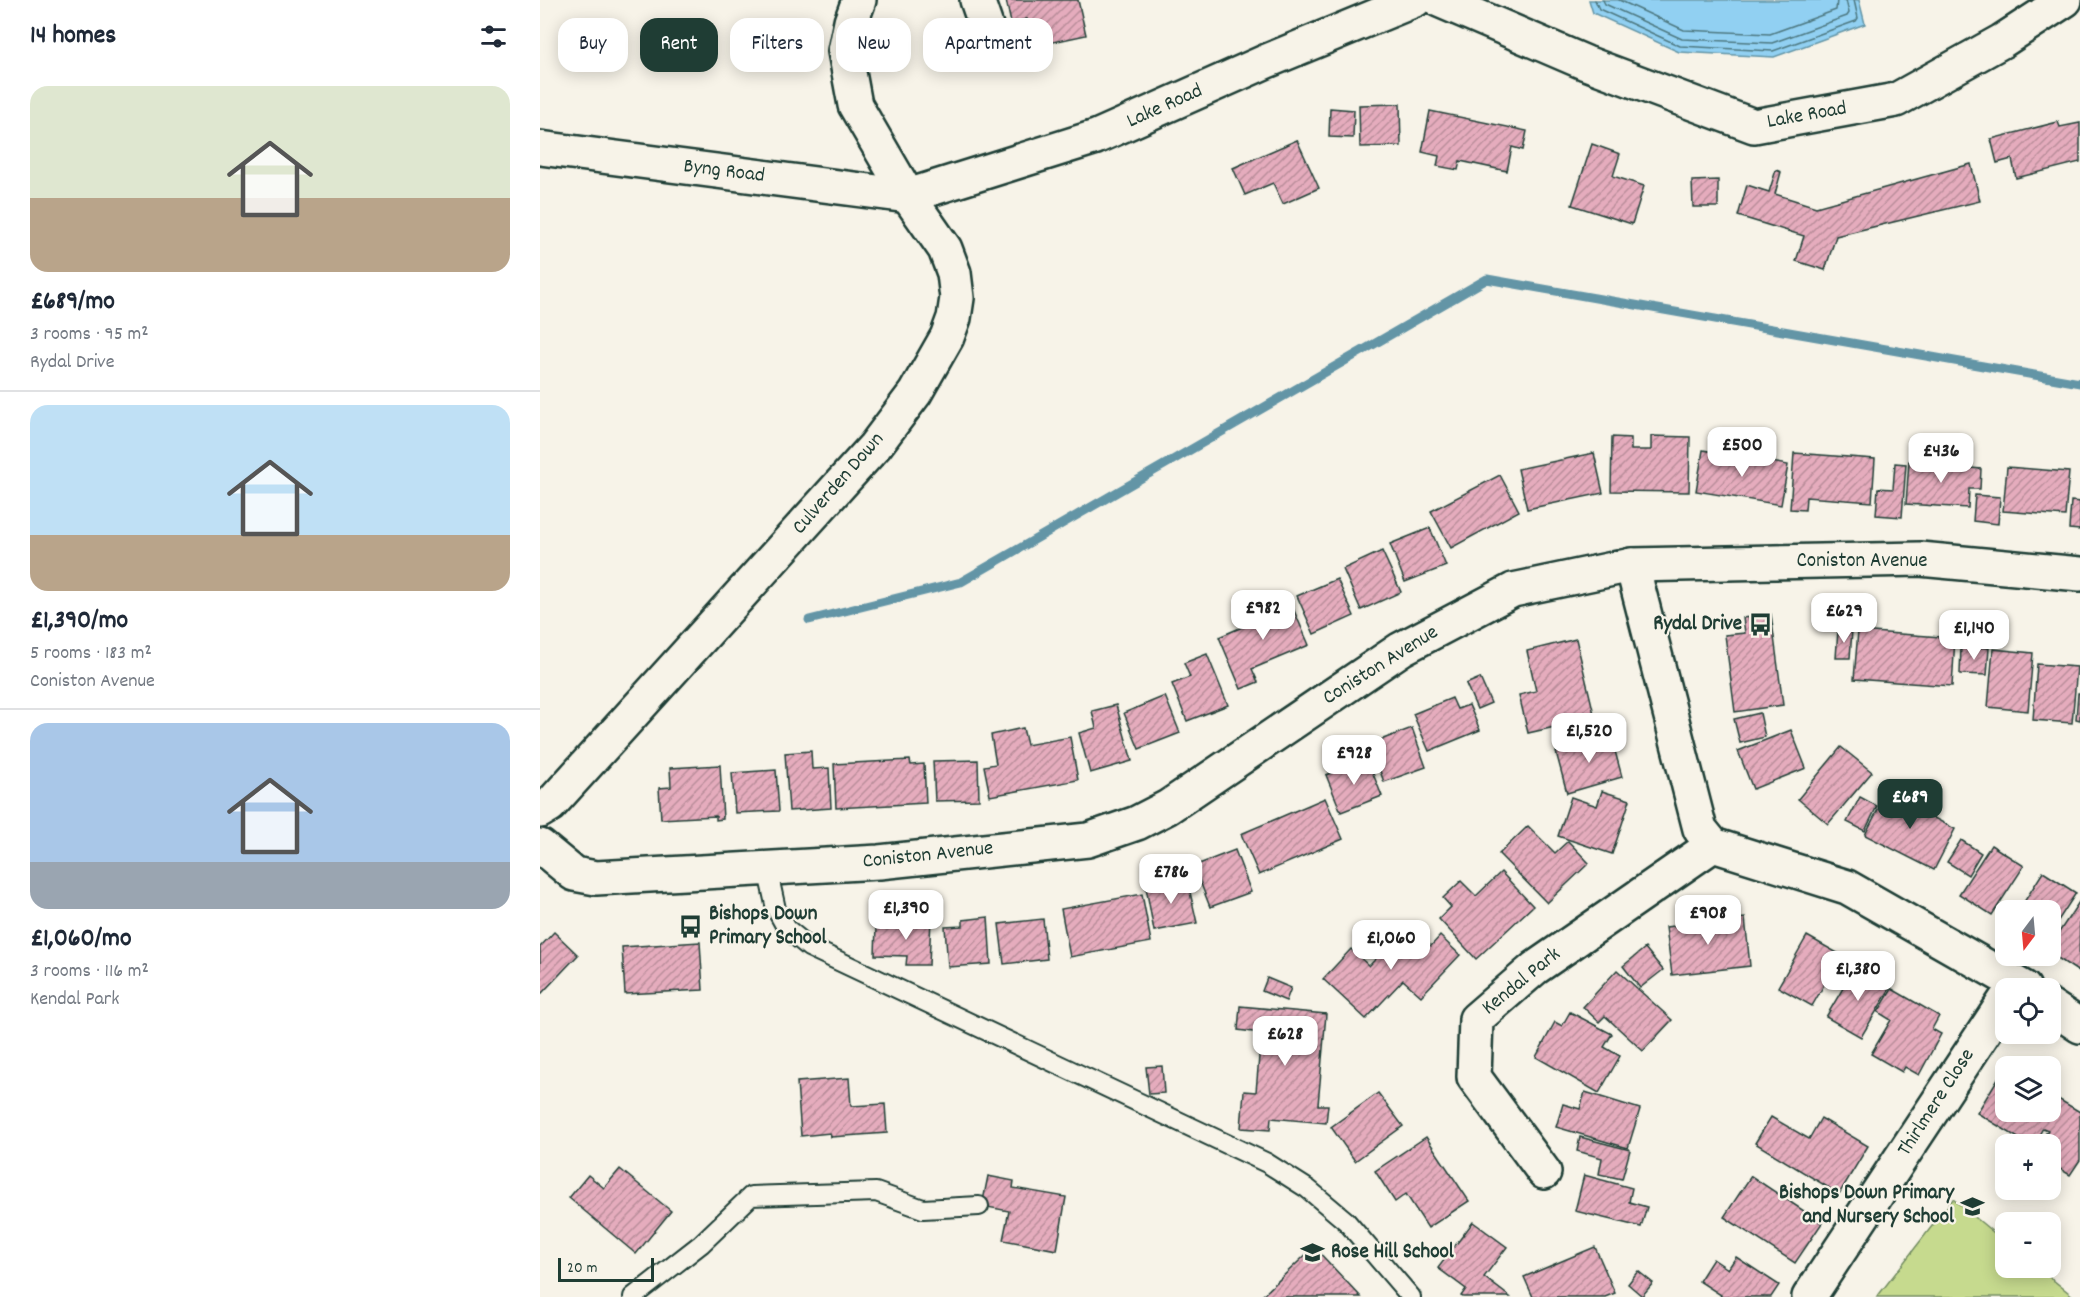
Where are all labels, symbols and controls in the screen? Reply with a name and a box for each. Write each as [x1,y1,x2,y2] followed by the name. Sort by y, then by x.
[30,18,116,55] text: 14 homes
[558,18,628,72] chip: Buy
[640,18,718,72] chip: Rent
[730,18,824,72] chip: Filters
[836,18,911,72] chip: New
[923,18,1053,72] chip: Apartment
[477,20,510,53] icon: filters
[1122,77,1208,137] street label: Lake Road
[1765,94,1849,138] street label: Lake Road
[216,125,324,233] icon: home
[682,152,766,192] street label: Byng Road
[30,284,115,321] text: £689/mo
[30,321,149,349] text: 3 rooms · 95 m²
[30,349,114,377] text: Rydal Drive
[786,426,892,542] street label: Culverden Down
[1706,427,1778,478] pin: £500
[1721,432,1763,460] text: £500
[1905,433,1977,484] pin: £436
[1923,438,1959,466] text: £436
[216,444,324,552] icon: home
[1796,547,1928,577] street label: Coniston Avenue
[1227,590,1299,641] pin: £982
[1808,593,1880,644] pin: £629
[1245,595,1281,623] text: £982
[1825,598,1863,626] text: £629
[30,603,128,640] text: £1,390/mo
[1653,610,1742,640] place label: Rydal Drive
[1925,610,2023,661] pin: £1,140
[1747,612,1773,638] bus stop icon: Rydal Drive
[1953,615,1995,643] text: £1,140
[1317,619,1445,713] street label: Coniston Avenue
[30,640,152,668] text: 5 rooms · 183 m²
[30,668,155,696] text: Coniston Avenue
[1540,713,1638,764] pin: £1,520
[1565,718,1613,746] text: £1,520
[1318,735,1390,786] pin: £928
[1336,740,1372,768] text: £928
[216,762,324,870] icon: home
[1874,779,1946,830] pin: £689
[1892,784,1928,812] text: £689
[861,834,995,878] street label: Coniston Avenue
[1135,854,1207,905] pin: £786
[1153,859,1189,887] text: £786
[857,890,955,941] pin: £1,390
[882,895,930,923] text: £1,390
[1672,895,1744,946] pin: £908
[709,900,828,954] place label: Bishops Down Primary School
[1689,900,1727,928] text: £908
[1995,900,2061,966] north arrow
[1995,900,2061,1278] map controls
[678,914,704,940] bus stop icon: Bishops Down Primary School
[1342,920,1440,971] pin: £1,060
[30,921,132,958] text: £1,060/mo
[1366,925,1416,953] text: £1,060
[1476,941,1568,1023] street label: Kendal Park
[1809,951,1907,1002] pin: £1,380
[1835,956,1881,984] text: £1,380
[30,958,149,986] text: 3 rooms · 116 m²
[1995,978,2061,1044] button: locate
[30,986,119,1014] text: Kendal Park
[1249,1016,1321,1067] pin: £628
[1267,1021,1303,1049] text: £628
[1891,1043,1983,1163] street label: Thirlmere Close
[1995,1056,2061,1122] button: layers
[1995,1134,2061,1200] button: +
[1779,1179,1955,1233] place label: Bishops Down Primary and Nursery School
[1959,1193,1985,1219] school or university icon: Bishops Down Primary and Nursery School
[1995,1212,2061,1278] button: −
[1331,1238,1455,1268] place label: Rose Hill School
[1300,1240,1326,1266] school or university icon: Rose Hill School
[558,1255,654,1282] scale bar
[567,1257,597,1280] text: 20 m

